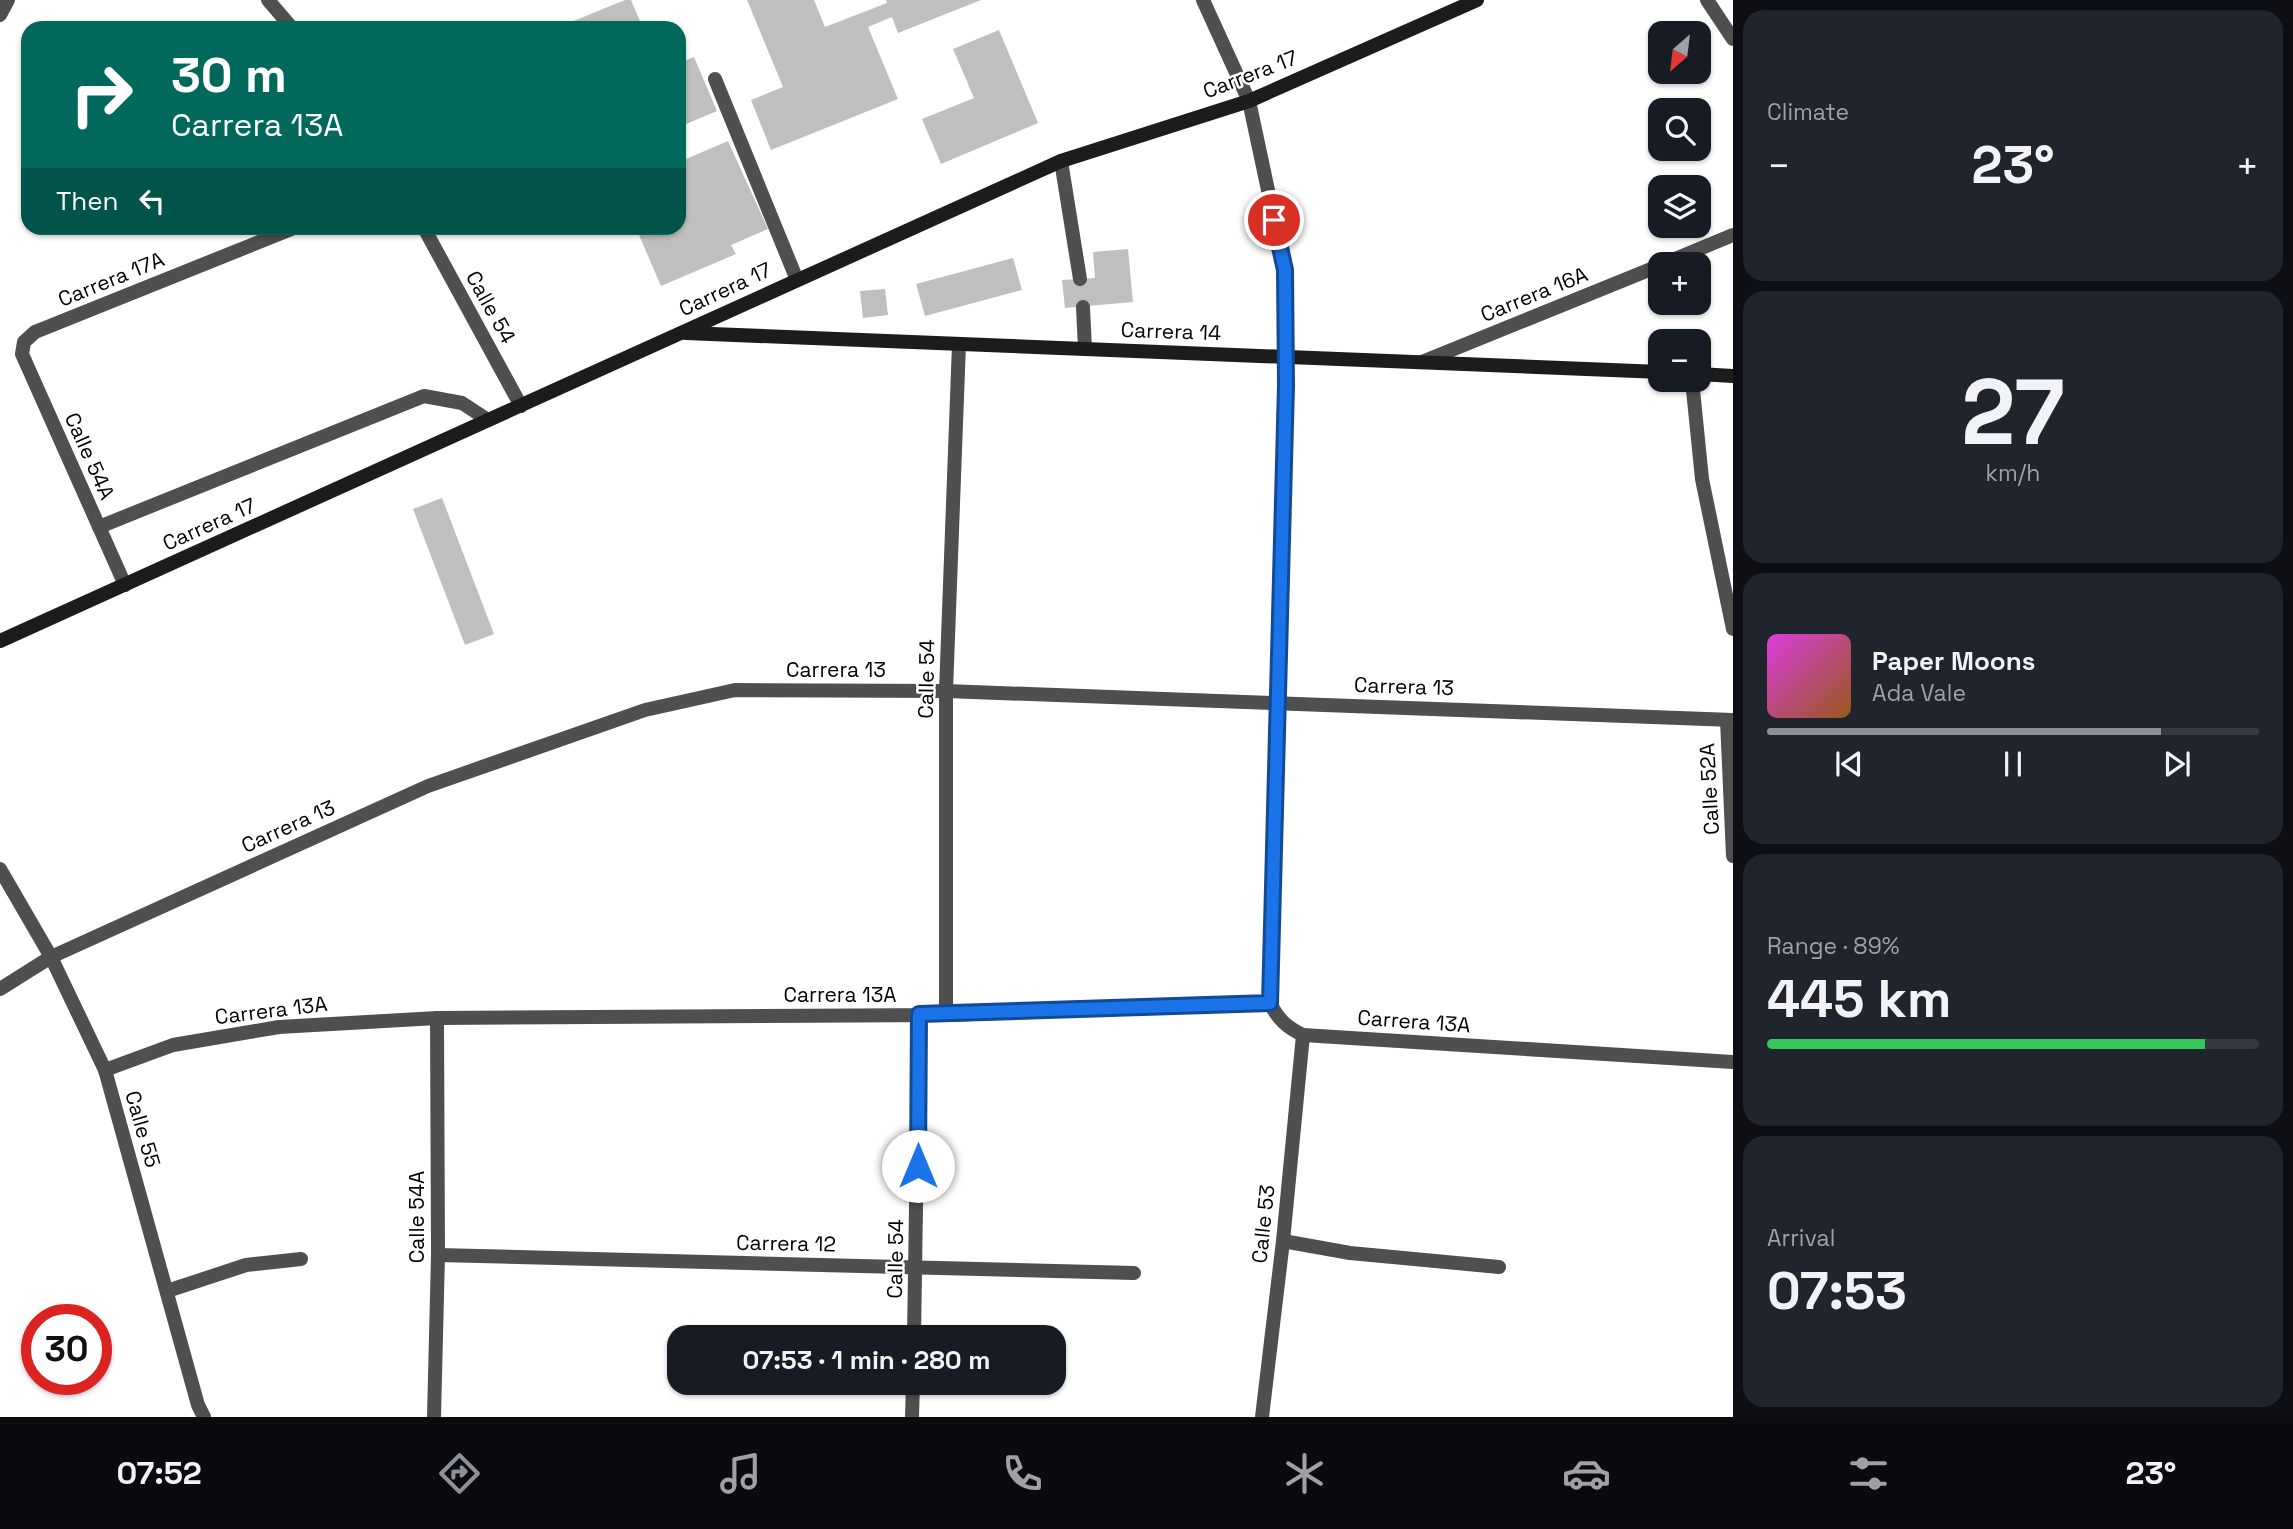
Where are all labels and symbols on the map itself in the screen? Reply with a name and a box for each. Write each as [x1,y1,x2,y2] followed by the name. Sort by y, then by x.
[1648,21,1712,84] north arrow
[1199,44,1301,104] street label: Carrera 17
[1244,190,1304,250] pin
[54,245,168,313] street label: Carrera 17A
[674,256,776,322] street label: Carrera 17
[1476,260,1592,328] street label: Carrera 16A
[460,266,522,348] street label: Calle 54
[1120,316,1222,346] street label: Carrera 14
[59,408,121,504] street label: Calle 54A
[158,491,260,556] street label: Carrera 17
[912,639,940,719] street label: Calle 54
[786,656,886,683] street label: Carrera 13
[1354,671,1454,701] street label: Carrera 13
[1693,742,1725,836] street label: Calle 52A
[237,793,339,859] street label: Carrera 13
[783,981,897,1008] street label: Carrera 13A
[213,990,329,1030] street label: Carrera 13A
[1357,1004,1471,1038] street label: Carrera 13A
[119,1087,167,1171] street label: Calle 55
[881,1129,955,1203] position arrow
[403,1171,430,1263] street label: Calle 54A
[1245,1183,1281,1265] street label: Calle 53
[881,1219,909,1299] street label: Calle 54
[736,1229,836,1257] street label: Carrera 12
[21,1304,112,1395] speed limit sign: 30

